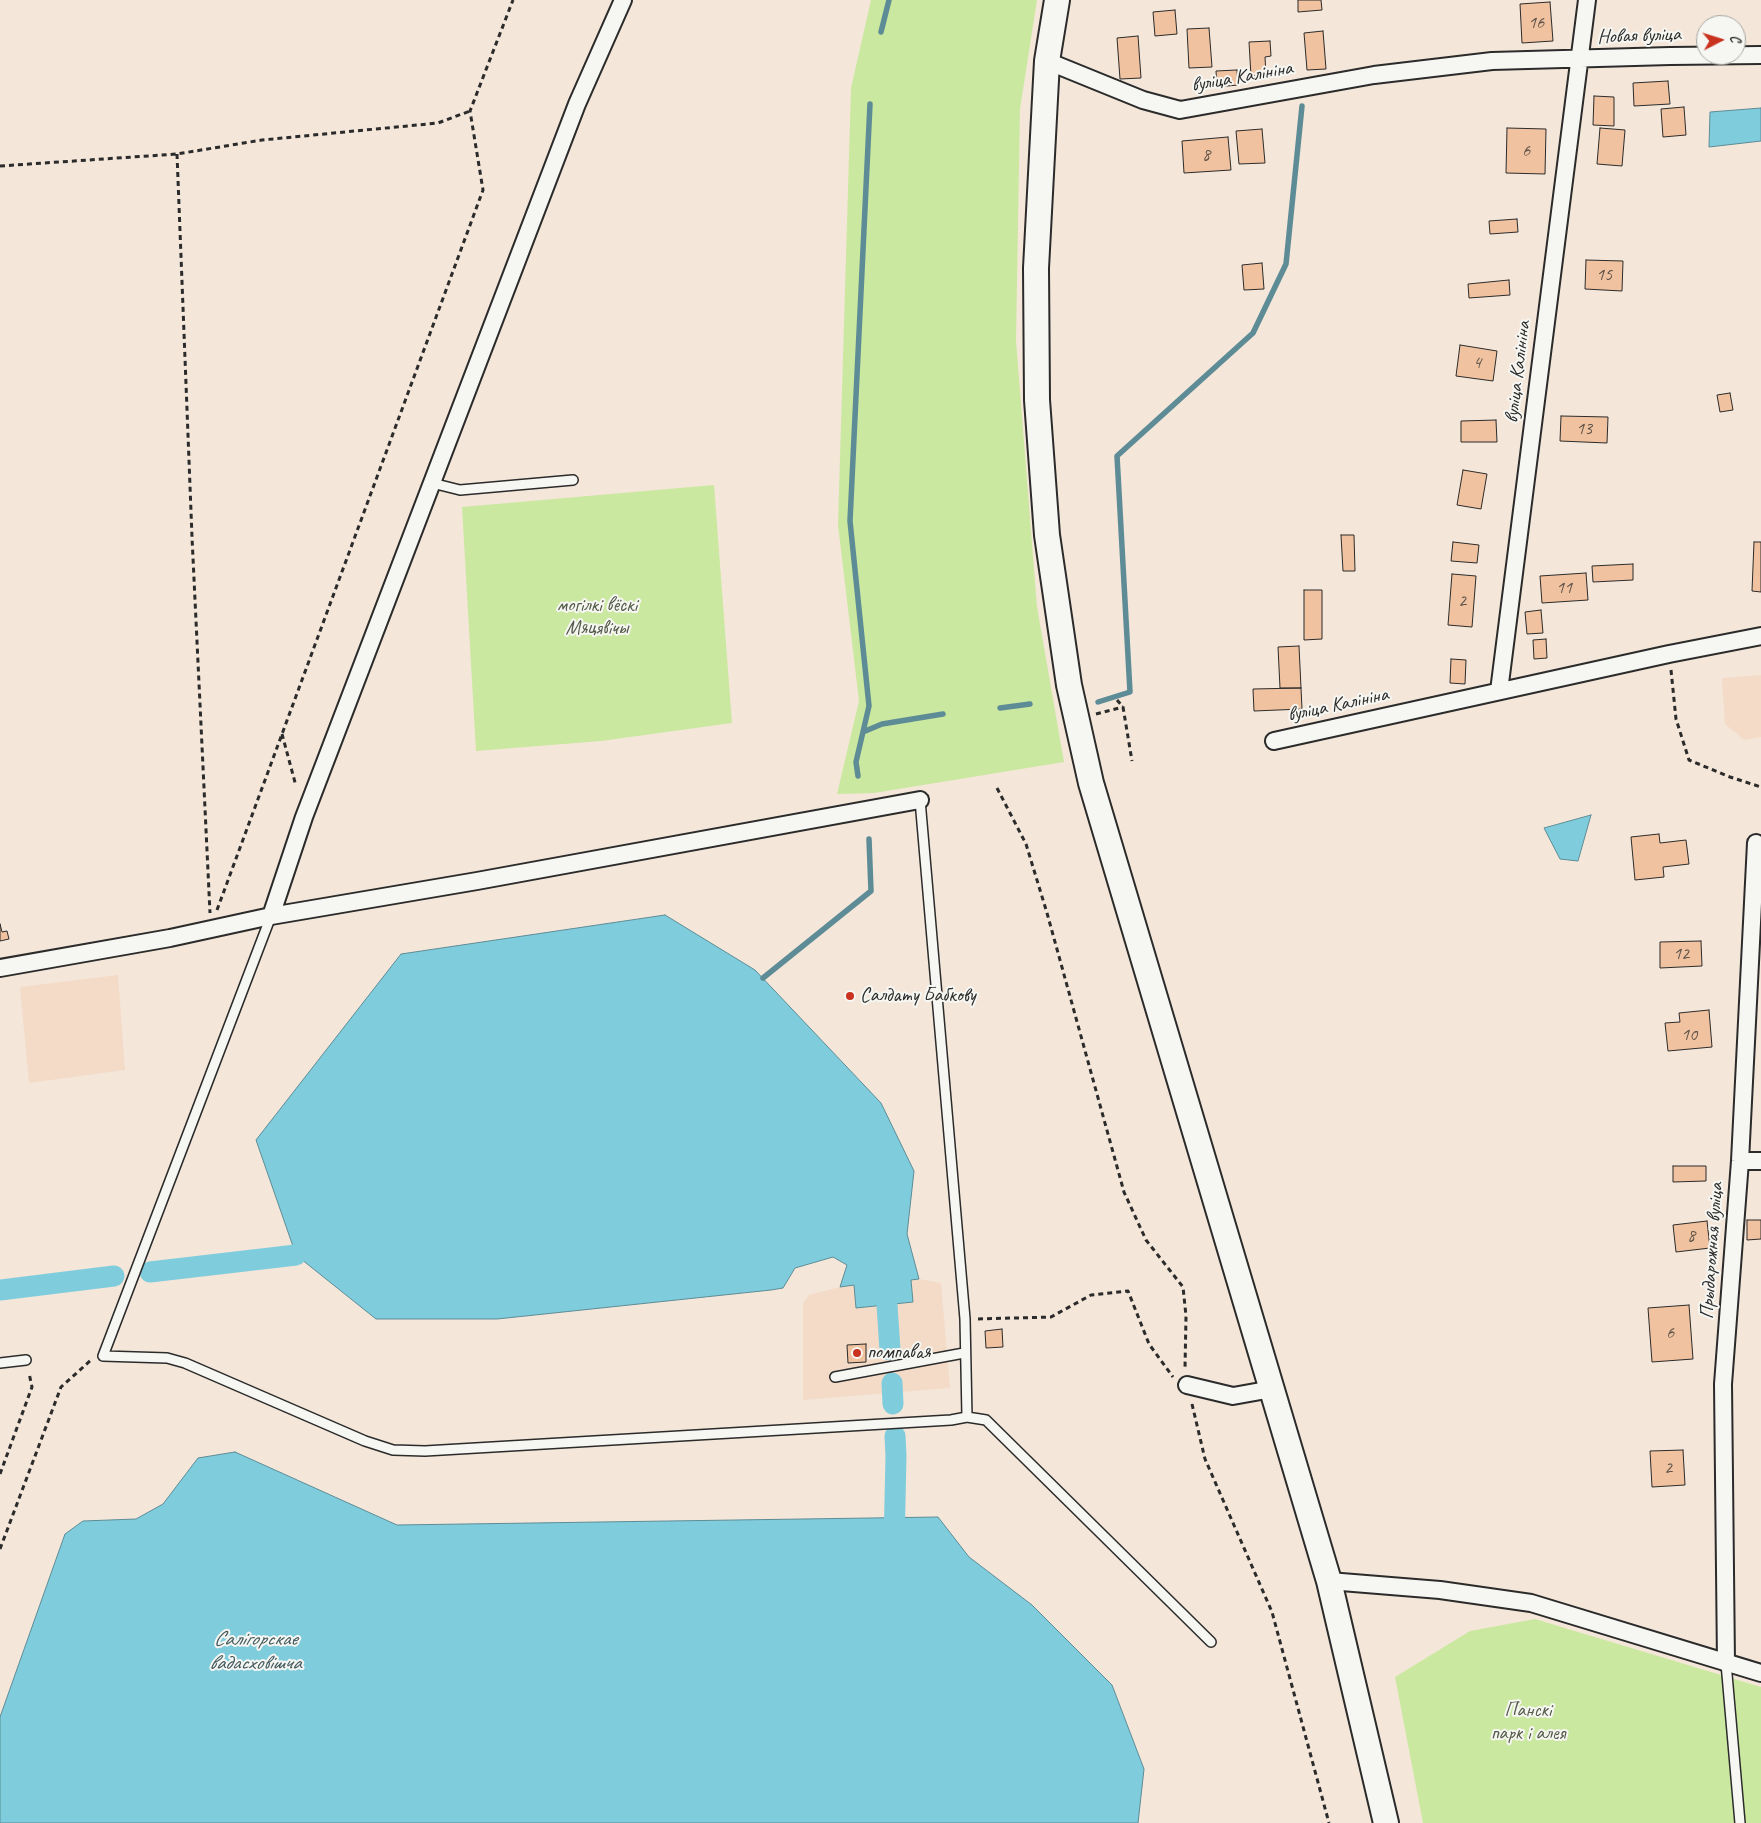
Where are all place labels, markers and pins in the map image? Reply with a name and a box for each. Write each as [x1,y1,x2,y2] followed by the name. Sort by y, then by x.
[860,984,976,1008] place label: Салдату Бабкову
[844,990,856,1002] marker: Салдату Бабкову
[867,1341,930,1365] place label: помпавая
[851,1347,863,1359] marker: помпавая

